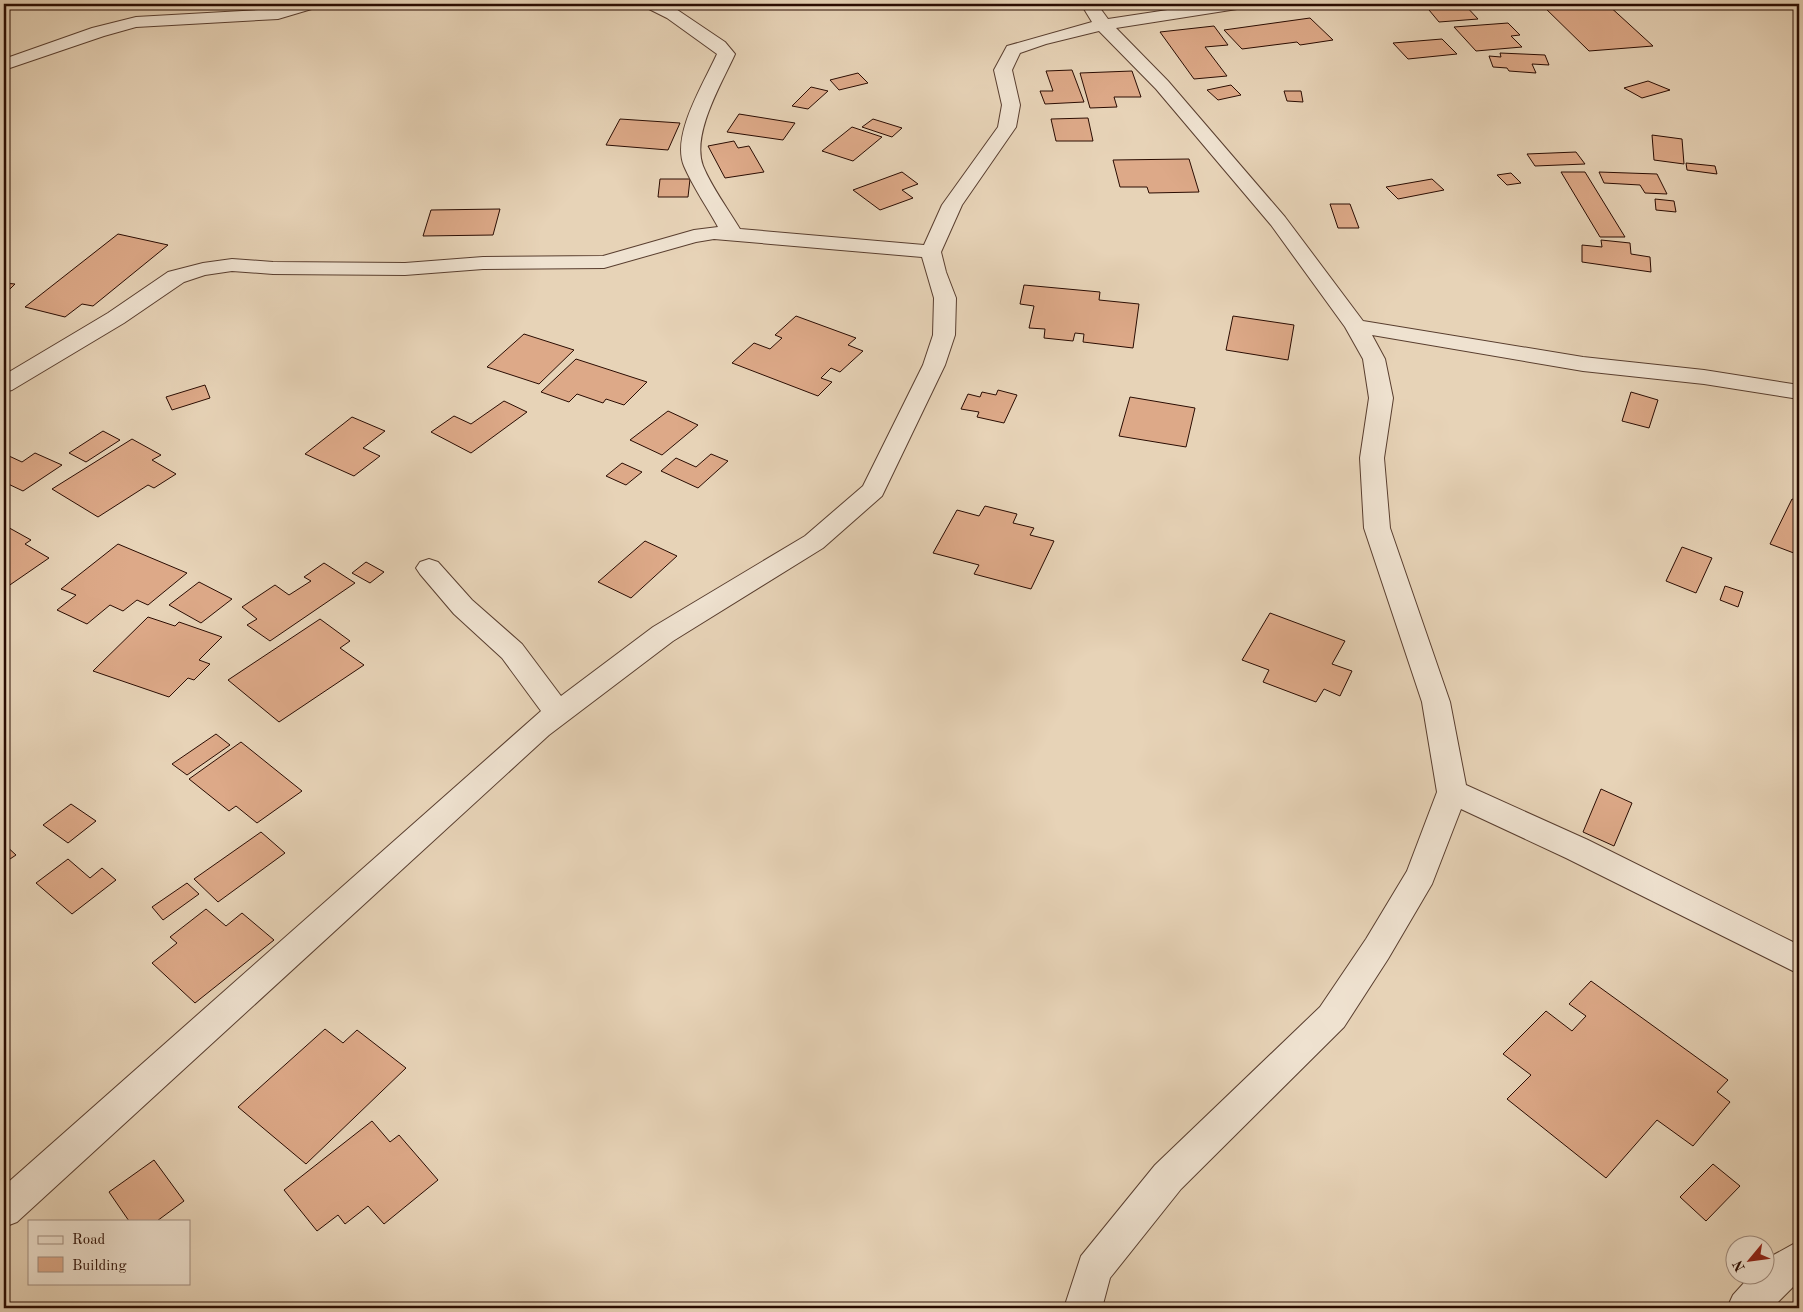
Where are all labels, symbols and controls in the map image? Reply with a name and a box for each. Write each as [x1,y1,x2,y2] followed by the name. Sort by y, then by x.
[28,1220,190,1284] legend
[72,1233,106,1248] text: Road
[1726,1234,1776,1284] north arrow
[1731,1257,1748,1274] text: N
[72,1259,127,1274] text: Building

